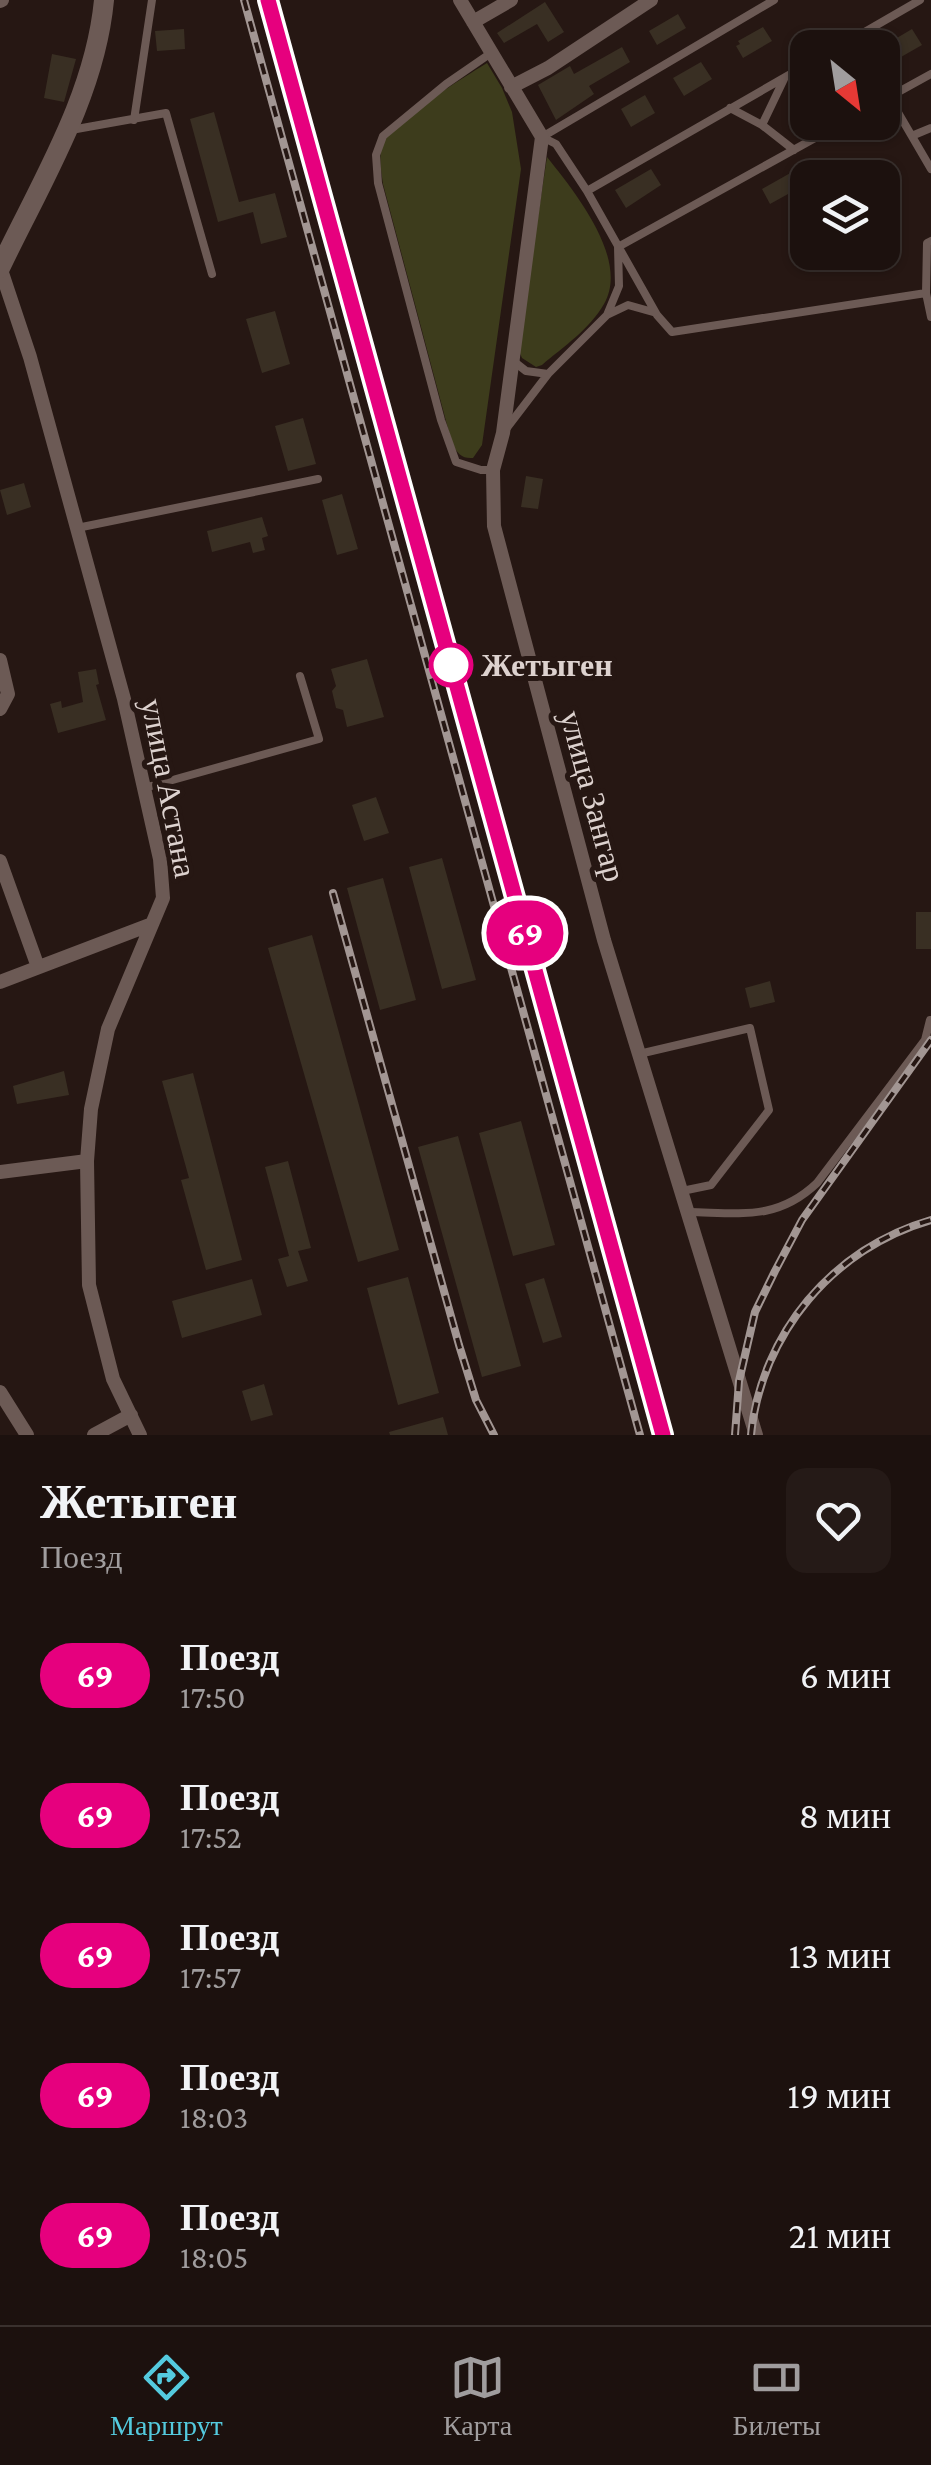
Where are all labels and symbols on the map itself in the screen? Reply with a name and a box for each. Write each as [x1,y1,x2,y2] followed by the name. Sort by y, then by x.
[790,30,900,140] north arrow
[430,644,472,686] marker: Жетыген
[481,647,613,683] place label: Жетыген
[134,696,204,880] street label: улица Астана
[553,706,633,886] street label: улица Зангар
[480,900,570,966] line badge: 69

